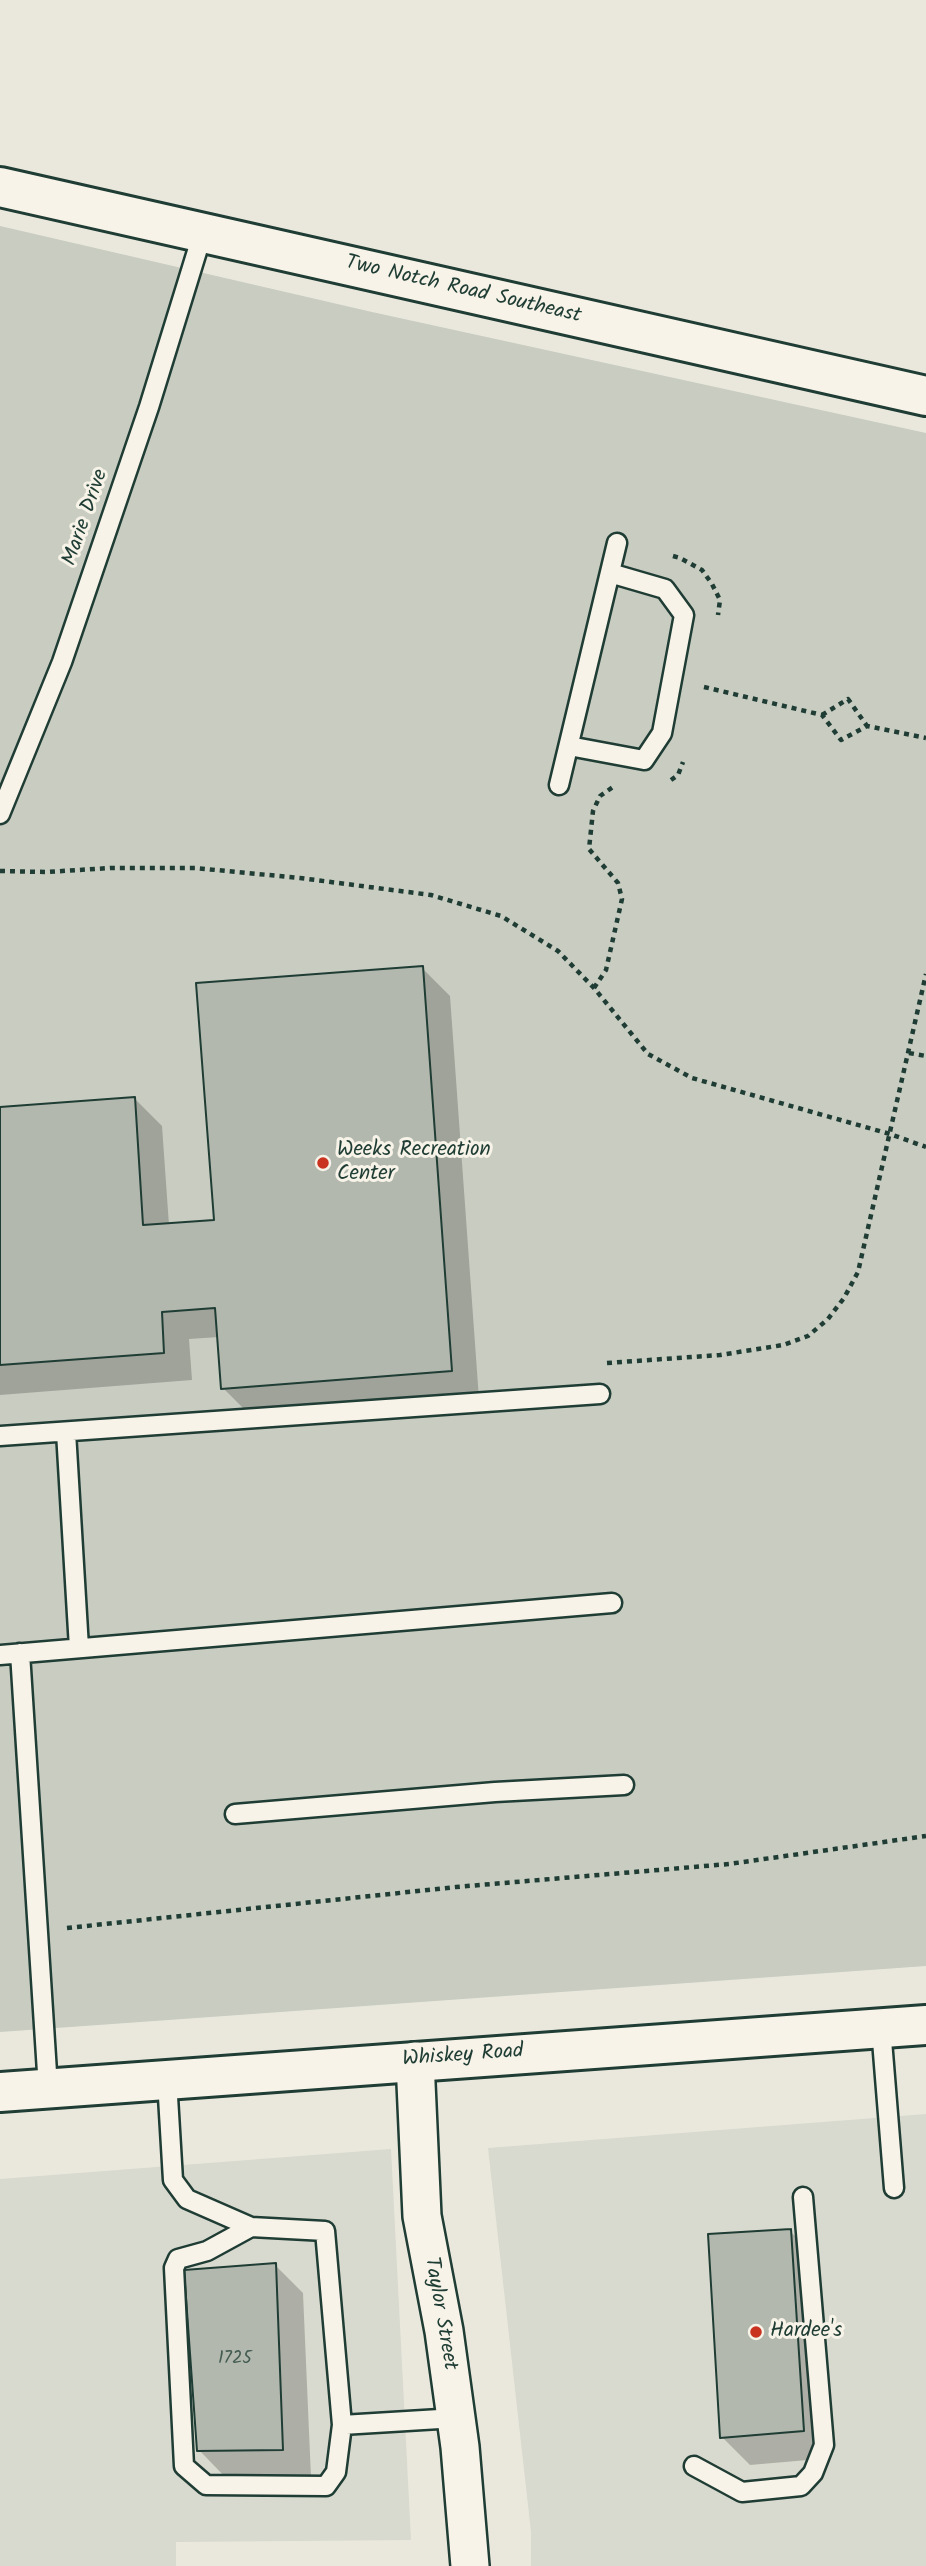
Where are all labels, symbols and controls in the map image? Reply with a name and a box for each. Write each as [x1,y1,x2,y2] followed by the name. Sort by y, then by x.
[343,252,583,330] street label: Two Notch Road Southeast
[59,467,115,569] street label: Marie Drive
[337,1138,491,1188] place label: Weeks Recreation Center
[315,1155,331,1171] marker: Weeks Recreation Center
[402,2040,524,2074] street label: Whiskey Road
[417,2256,461,2372] street label: Taylor Street
[770,2319,842,2345] place label: Hardee's
[748,2324,764,2340] marker: Hardee's
[218,2349,252,2371] house number: 1725

